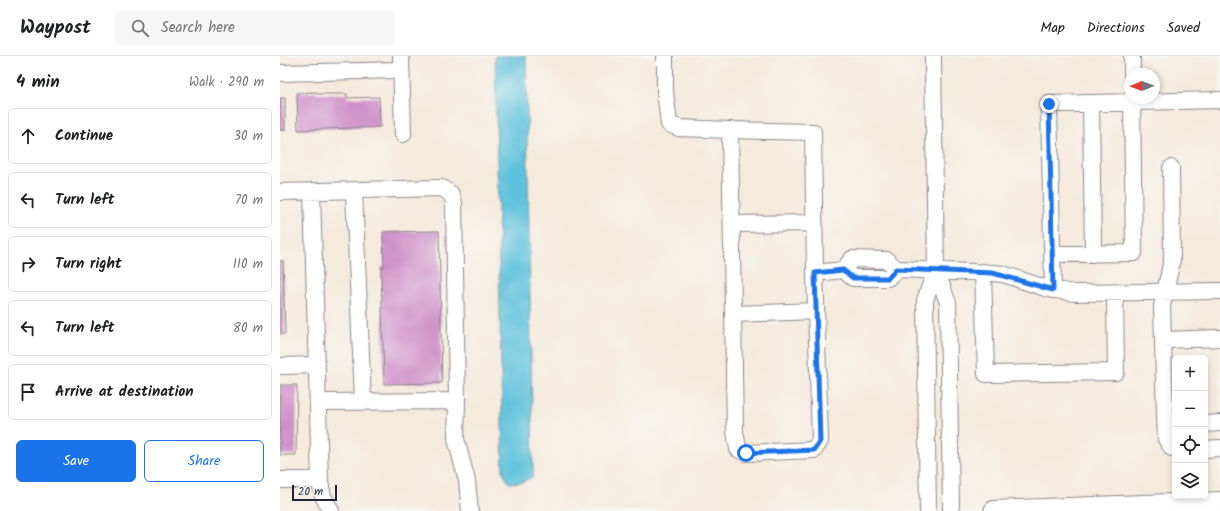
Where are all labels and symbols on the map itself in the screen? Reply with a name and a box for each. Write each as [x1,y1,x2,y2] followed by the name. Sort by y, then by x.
[1124,68,1160,104] north arrow
[1040,95,1058,113] route end
[737,444,755,462] route start
[292,483,337,502] scale bar

